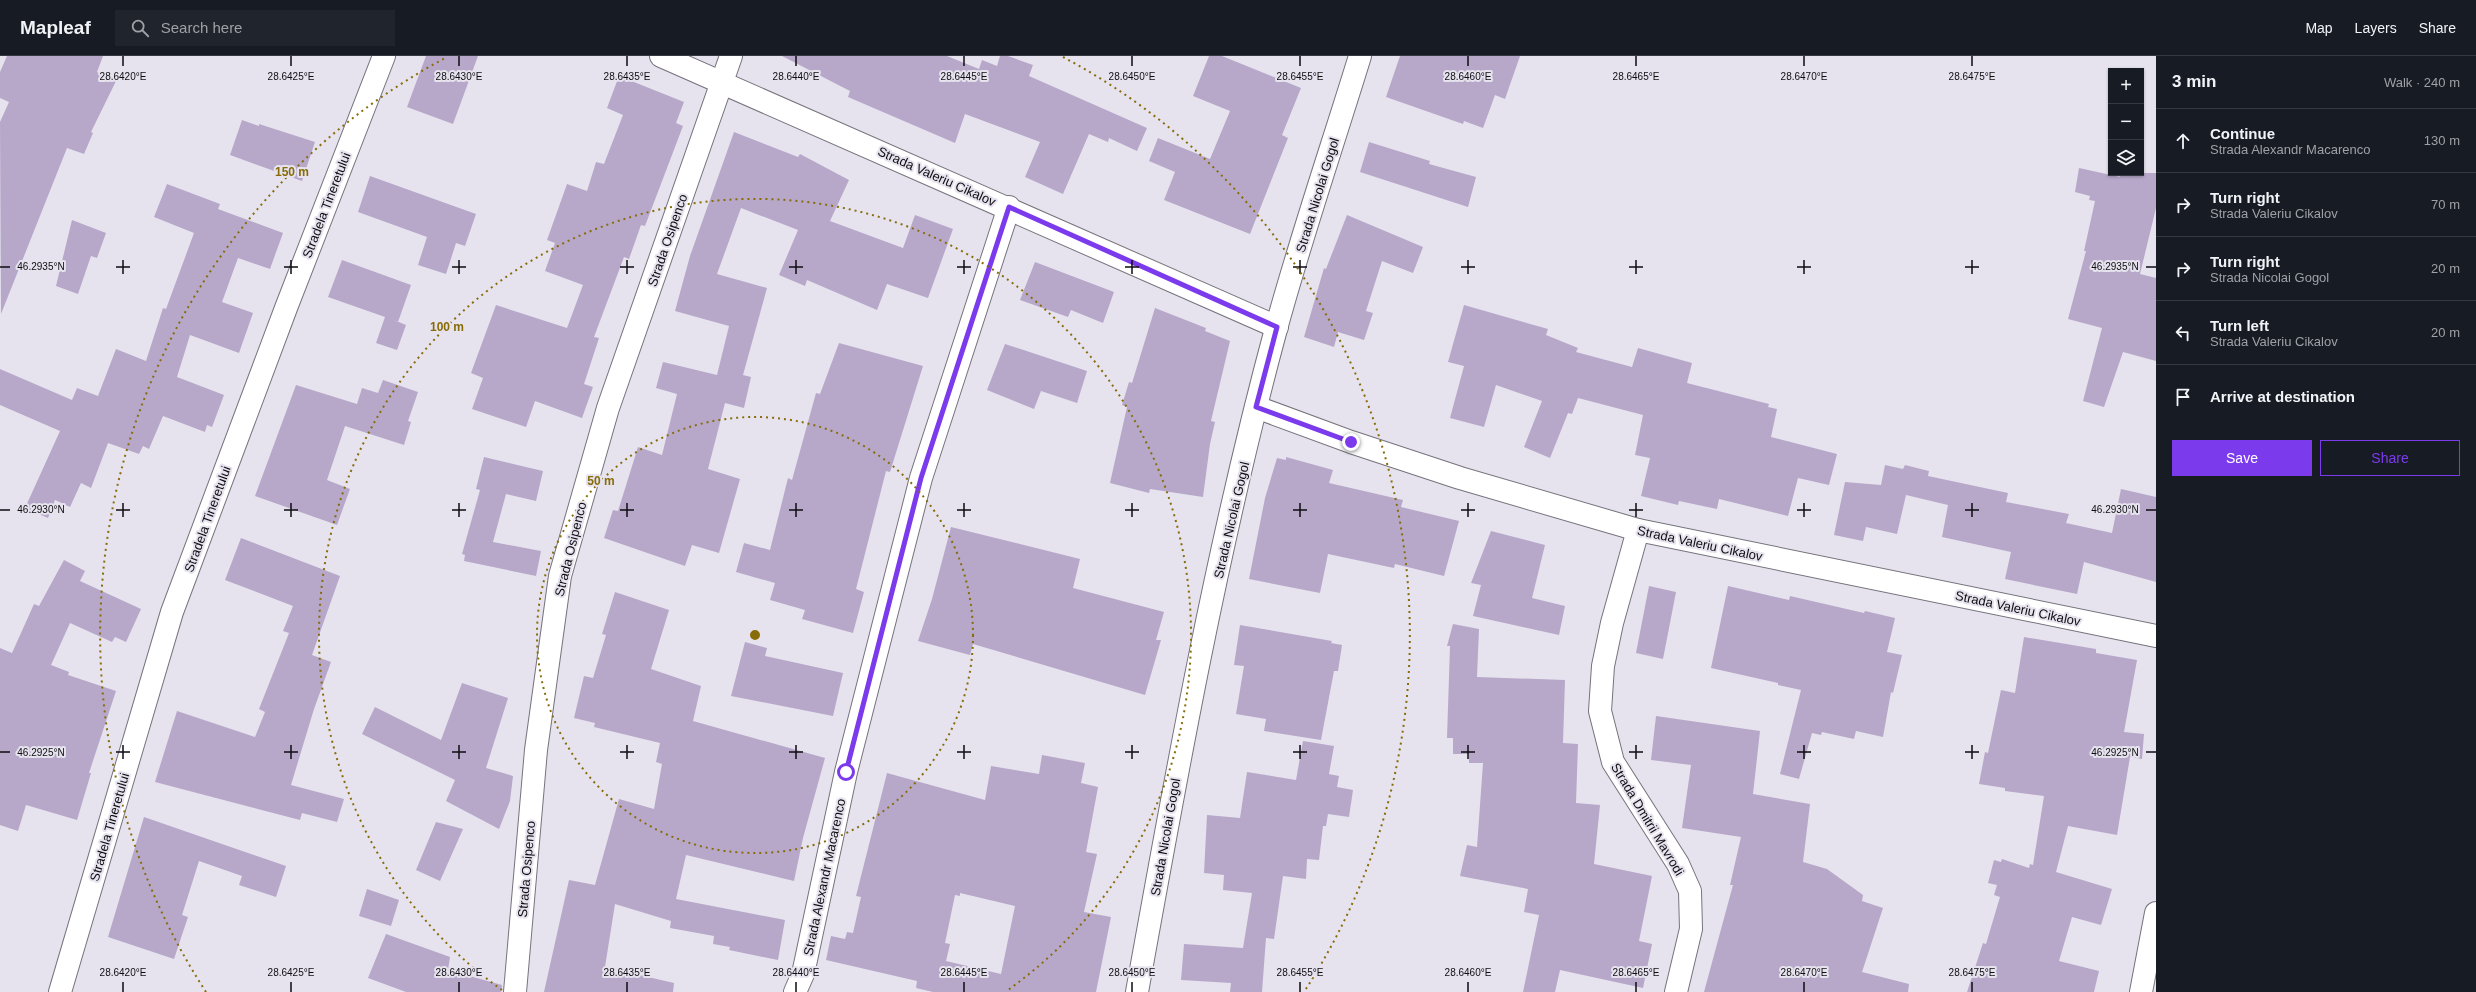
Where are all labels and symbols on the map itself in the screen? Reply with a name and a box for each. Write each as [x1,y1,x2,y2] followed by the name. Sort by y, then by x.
[100,71,147,82] text: 28.6420°E
[268,71,315,82] text: 28.6425°E
[436,71,483,82] text: 28.6430°E
[604,71,651,82] text: 28.6435°E
[773,71,820,82] text: 28.6440°E
[941,71,988,82] text: 28.6445°E
[1109,71,1156,82] text: 28.6450°E
[1277,71,1324,82] text: 28.6455°E
[1445,71,1492,82] text: 28.6460°E
[1613,71,1660,82] text: 28.6465°E
[1781,71,1828,82] text: 28.6470°E
[1949,71,1996,82] text: 28.6475°E
[1293,136,1342,254] street label: Strada Nicolai Gogol
[875,144,999,209] street label: Strada Valeriu Cikalov
[299,150,354,260] street label: Stradela Tineretului
[275,165,309,179] text: 150 m
[645,192,690,288] street label: Strada Osipenco
[17,261,65,272] text: 46.2935°N
[2091,261,2139,272] text: 46.2935°N
[430,320,464,334] text: 100 m
[1342,433,1360,451] route end
[1211,460,1252,580] street label: Strada Nicolai Gogol
[181,464,234,574] street label: Stradela Tineretului
[587,474,615,488] text: 50 m
[551,500,589,598] street label: Strada Osipenco
[17,504,65,515] text: 46.2930°N
[2091,504,2139,515] text: 46.2930°N
[1636,523,1764,564] street label: Strada Valeriu Cikalov
[1954,588,2082,629] street label: Strada Valeriu Cikalov
[748,628,762,642] centre of rings
[17,747,65,758] text: 46.2925°N
[2091,747,2139,758] text: 46.2925°N
[1608,760,1687,878] street label: Strada Dmitrii Mavrodi
[837,763,855,781] route start
[87,771,132,883] street label: Stradela Tineretului
[1148,777,1183,897] street label: Strada Nicolai Gogol
[800,797,849,957] street label: Strada Alexandr Macarenco
[515,820,538,918] street label: Strada Osipenco
[100,967,147,978] text: 28.6420°E
[268,967,315,978] text: 28.6425°E
[436,967,483,978] text: 28.6430°E
[604,967,651,978] text: 28.6435°E
[773,967,820,978] text: 28.6440°E
[941,967,988,978] text: 28.6445°E
[1109,967,1156,978] text: 28.6450°E
[1277,967,1324,978] text: 28.6455°E
[1445,967,1492,978] text: 28.6460°E
[1613,967,1660,978] text: 28.6465°E
[1781,967,1828,978] text: 28.6470°E
[1949,967,1996,978] text: 28.6475°E

